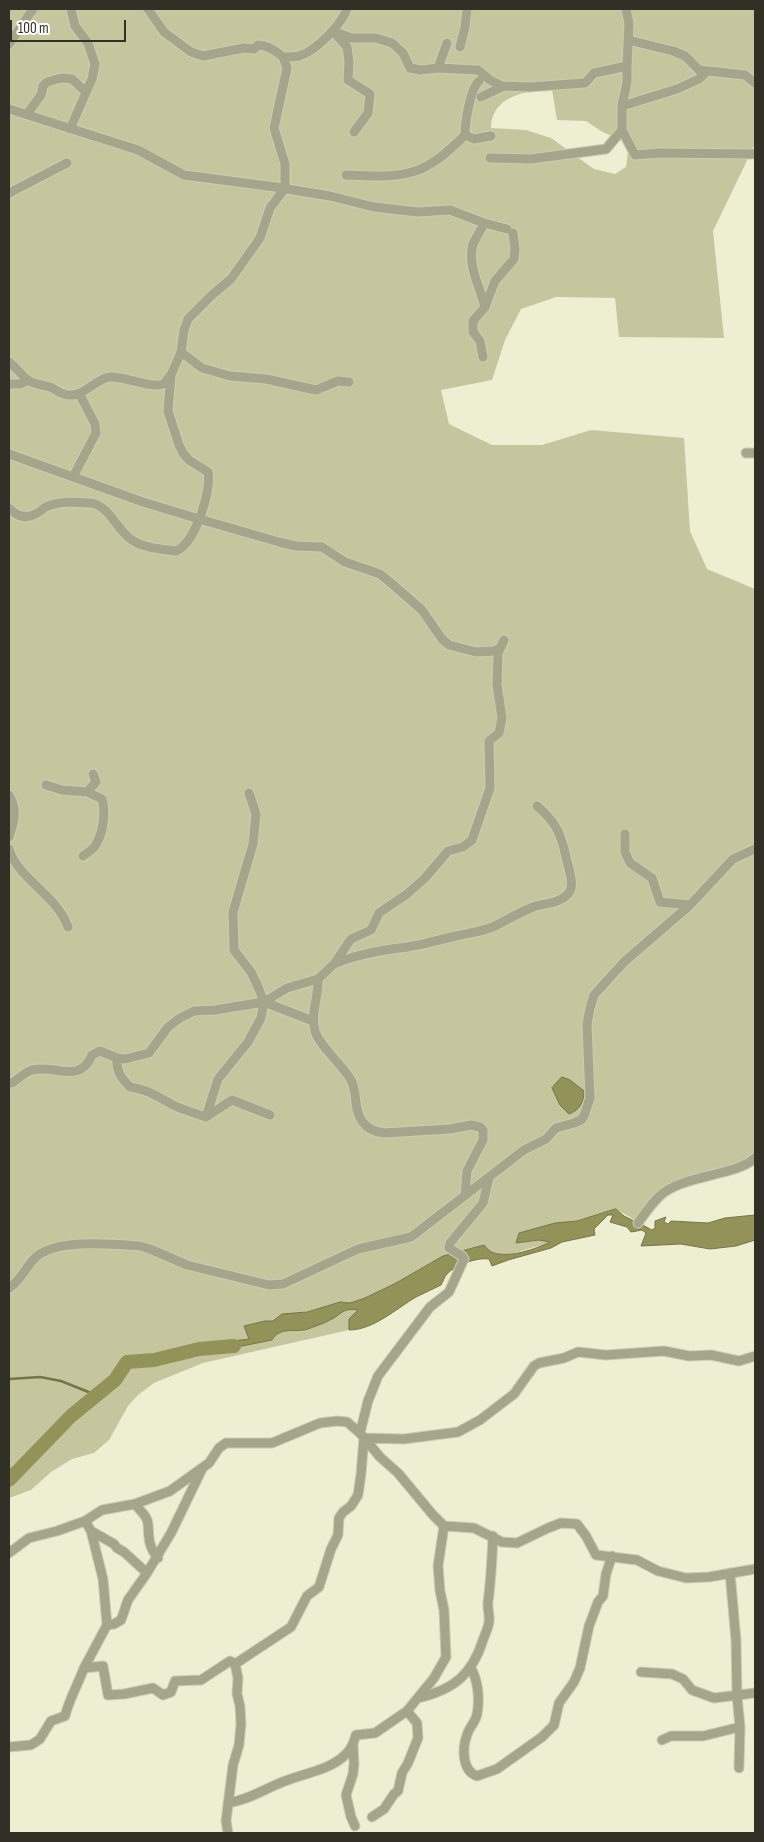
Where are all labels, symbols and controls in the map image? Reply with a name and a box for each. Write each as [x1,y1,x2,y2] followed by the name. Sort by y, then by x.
[12,10,129,42] scale bar
[18,19,49,38] text: 100 m

